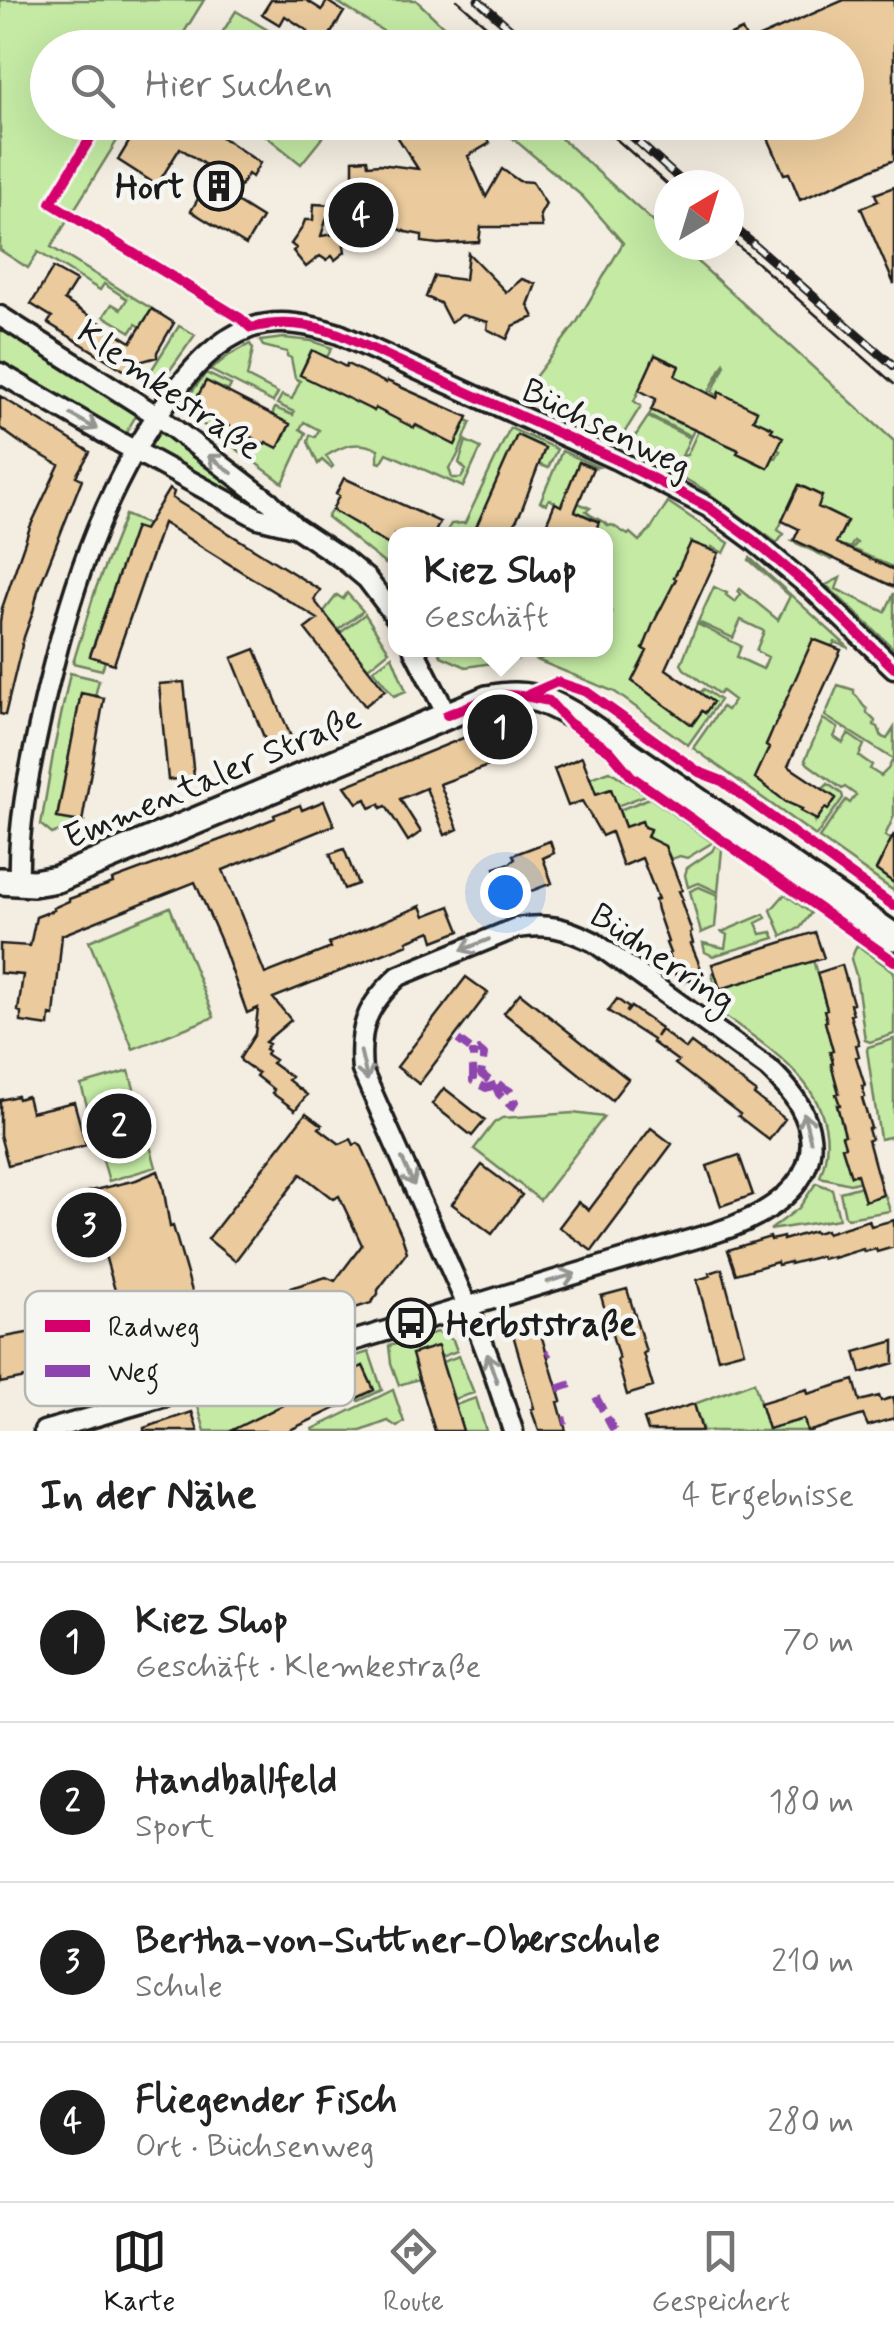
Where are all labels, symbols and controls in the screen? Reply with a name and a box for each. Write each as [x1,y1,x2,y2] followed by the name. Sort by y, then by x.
[30,30,864,140] search box
[65,58,120,113] icon: search
[145,61,333,110] text: Hier suchen
[193,160,245,212] building icon: Hort
[115,165,184,211] place label: Hort
[654,170,744,260] north arrow
[328,178,394,252] pin: 4
[68,310,270,471] street label: Klemkestraße
[514,368,699,490] street label: Büchsenweg
[69,412,98,432] one-way arrow
[208,454,234,476] one-way arrow
[388,527,613,657] popup
[424,547,577,596] text: Kiez Shop
[424,596,549,638] text: Geschäft
[468,690,532,764] pin: 1
[57,694,369,861] street label: Emmentaler Straße
[480,867,531,918] your location
[579,893,743,1027] street label: Büdnerring
[460,937,491,955] one-way arrow
[356,1049,374,1081] one-way arrow
[86,1088,152,1164] pin: 2
[797,1112,815,1144] one-way arrow
[400,1156,418,1187] one-way arrow
[56,1188,122,1262] pin: 3
[545,1268,576,1286] one-way arrow
[25,1291,355,1406] legend
[385,1297,437,1349] bus stop icon: Herbststraße
[446,1302,636,1348] place label: Herbststraße
[108,1310,200,1347] text: Radweg
[482,1352,500,1384] one-way arrow
[108,1355,159,1395] text: Weg
[40,1469,257,1524] text: In der Nähe
[682,1475,854,1517] text: 4 Ergebnisse
[135,1597,288,1646] text: Kiez Shop
[65,1621,80,1663] text: 1
[782,1621,854,1663] text: 70 m
[135,1646,481,1688] text: Geschäft · Klemkestraße
[135,1757,337,1806] text: Handballfeld
[65,1781,80,1823] text: 2
[769,1781,854,1823] text: 180 m
[135,1806,214,1848] text: Sport
[135,1917,660,1966] text: Bertha-von-Suttner-Oberschule
[65,1941,80,1983] text: 3
[771,1941,854,1983] text: 210 m
[135,1966,223,2008] text: Schule
[135,2077,397,2126] text: Fliegender Fisch
[63,2101,82,2143] text: 4
[767,2101,854,2143] text: 280 m
[135,2126,374,2168] text: Ort · Büchsenweg
[104,2224,175,2321] tab: Karte
[383,2224,444,2321] tab: Route
[652,2224,790,2321] tab: Gespeichert

